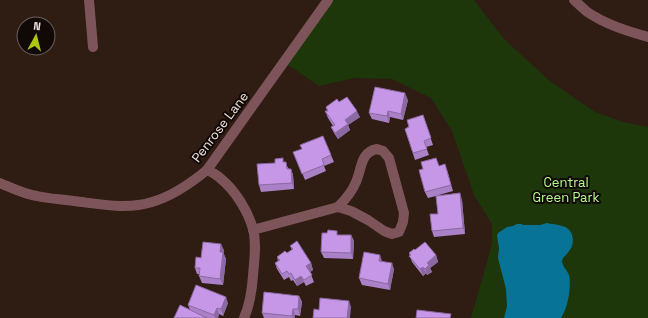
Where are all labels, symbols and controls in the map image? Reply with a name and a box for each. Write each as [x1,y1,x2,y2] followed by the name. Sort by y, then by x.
[16,16,56,56] north arrow
[33,19,42,33] text: N
[188,88,252,166] street label: Penrose Lane
[533,174,599,206] park label: Central Green Park

